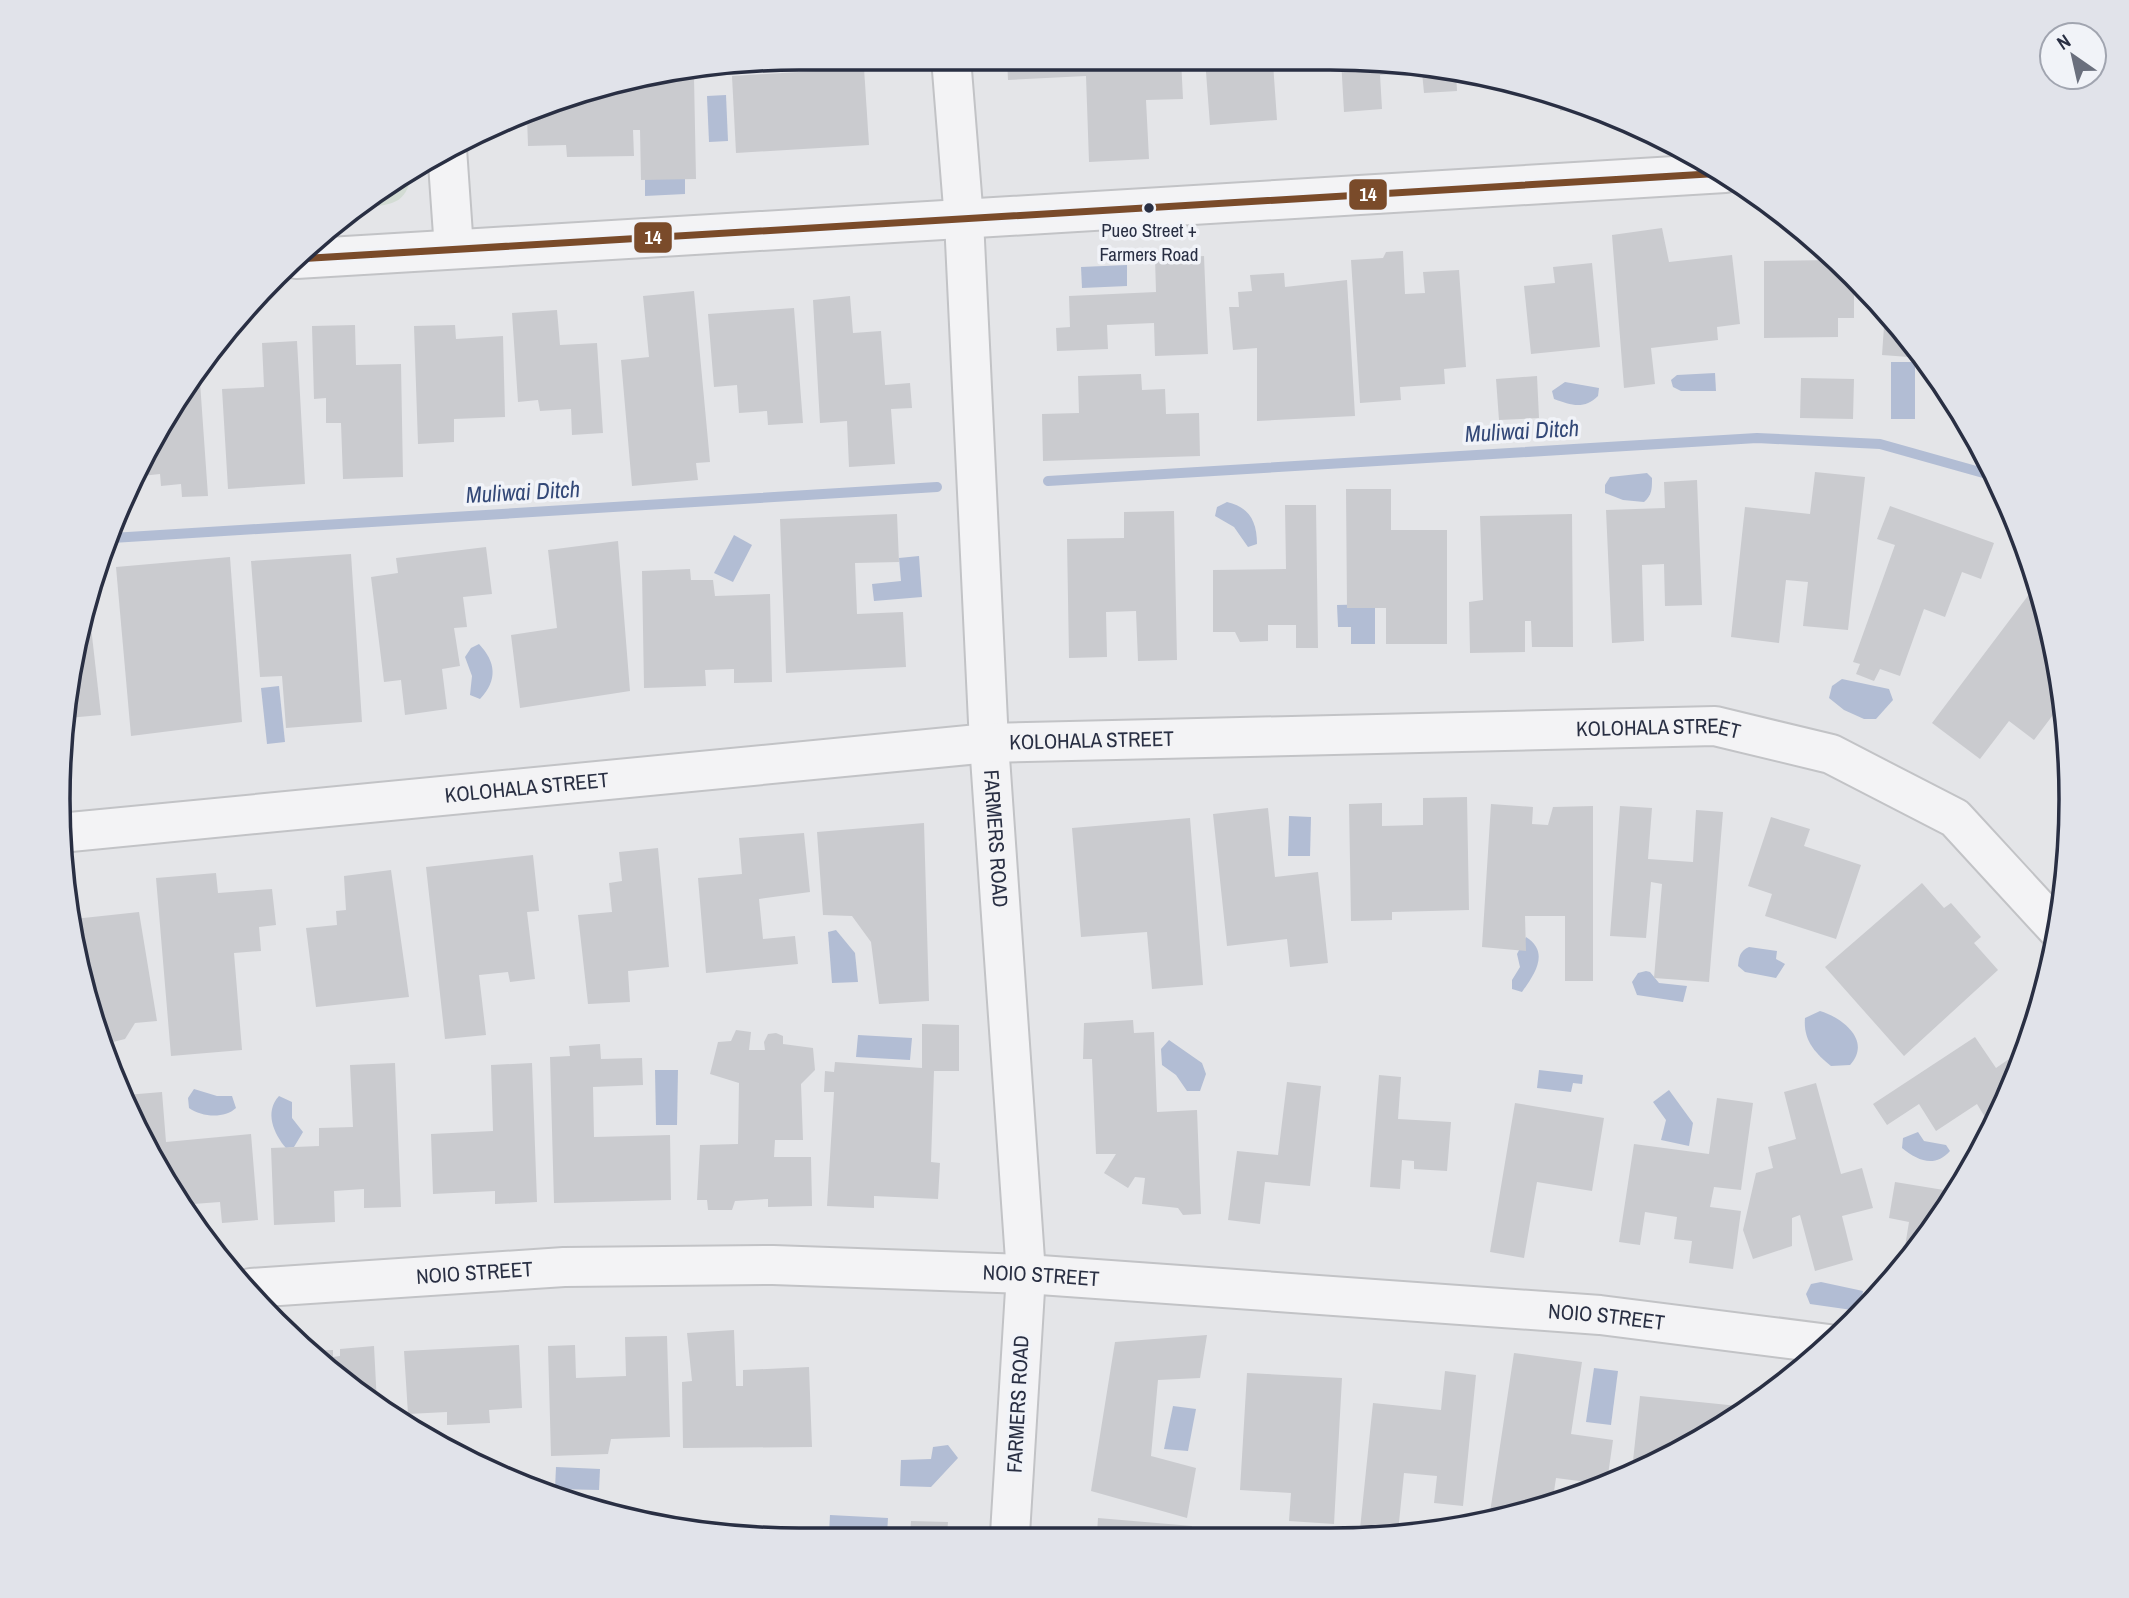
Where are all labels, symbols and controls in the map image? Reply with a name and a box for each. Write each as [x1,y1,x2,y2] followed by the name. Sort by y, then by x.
[2038,21,2108,91] north arrow
[2052,28,2075,56] text: N
[1348,178,1388,211] line badge: 14
[1359,181,1377,207] text: 14
[1142,201,1156,215] marker: Pueo Street + Farmers Road
[1100,217,1198,267] place label: Pueo Street + Farmers Road
[633,221,673,254] line badge: 14
[644,224,662,250] text: 14
[1464,412,1580,449] water label: Muliwai Ditch
[465,473,581,510] water label: Muliwai Ditch
[1576,711,1744,746] street label: KOLOHALA STREET
[1009,724,1175,757] street label: KOLOHALA STREET
[443,765,611,810] street label: KOLOHALA STREET
[977,769,1015,908] street label: FARMERS ROAD
[415,1254,534,1291] street label: NOIO STREET
[982,1257,1101,1293] street label: NOIO STREET
[1547,1296,1667,1337] street label: NOIO STREET
[999,1334,1036,1474] street label: FARMERS ROAD

